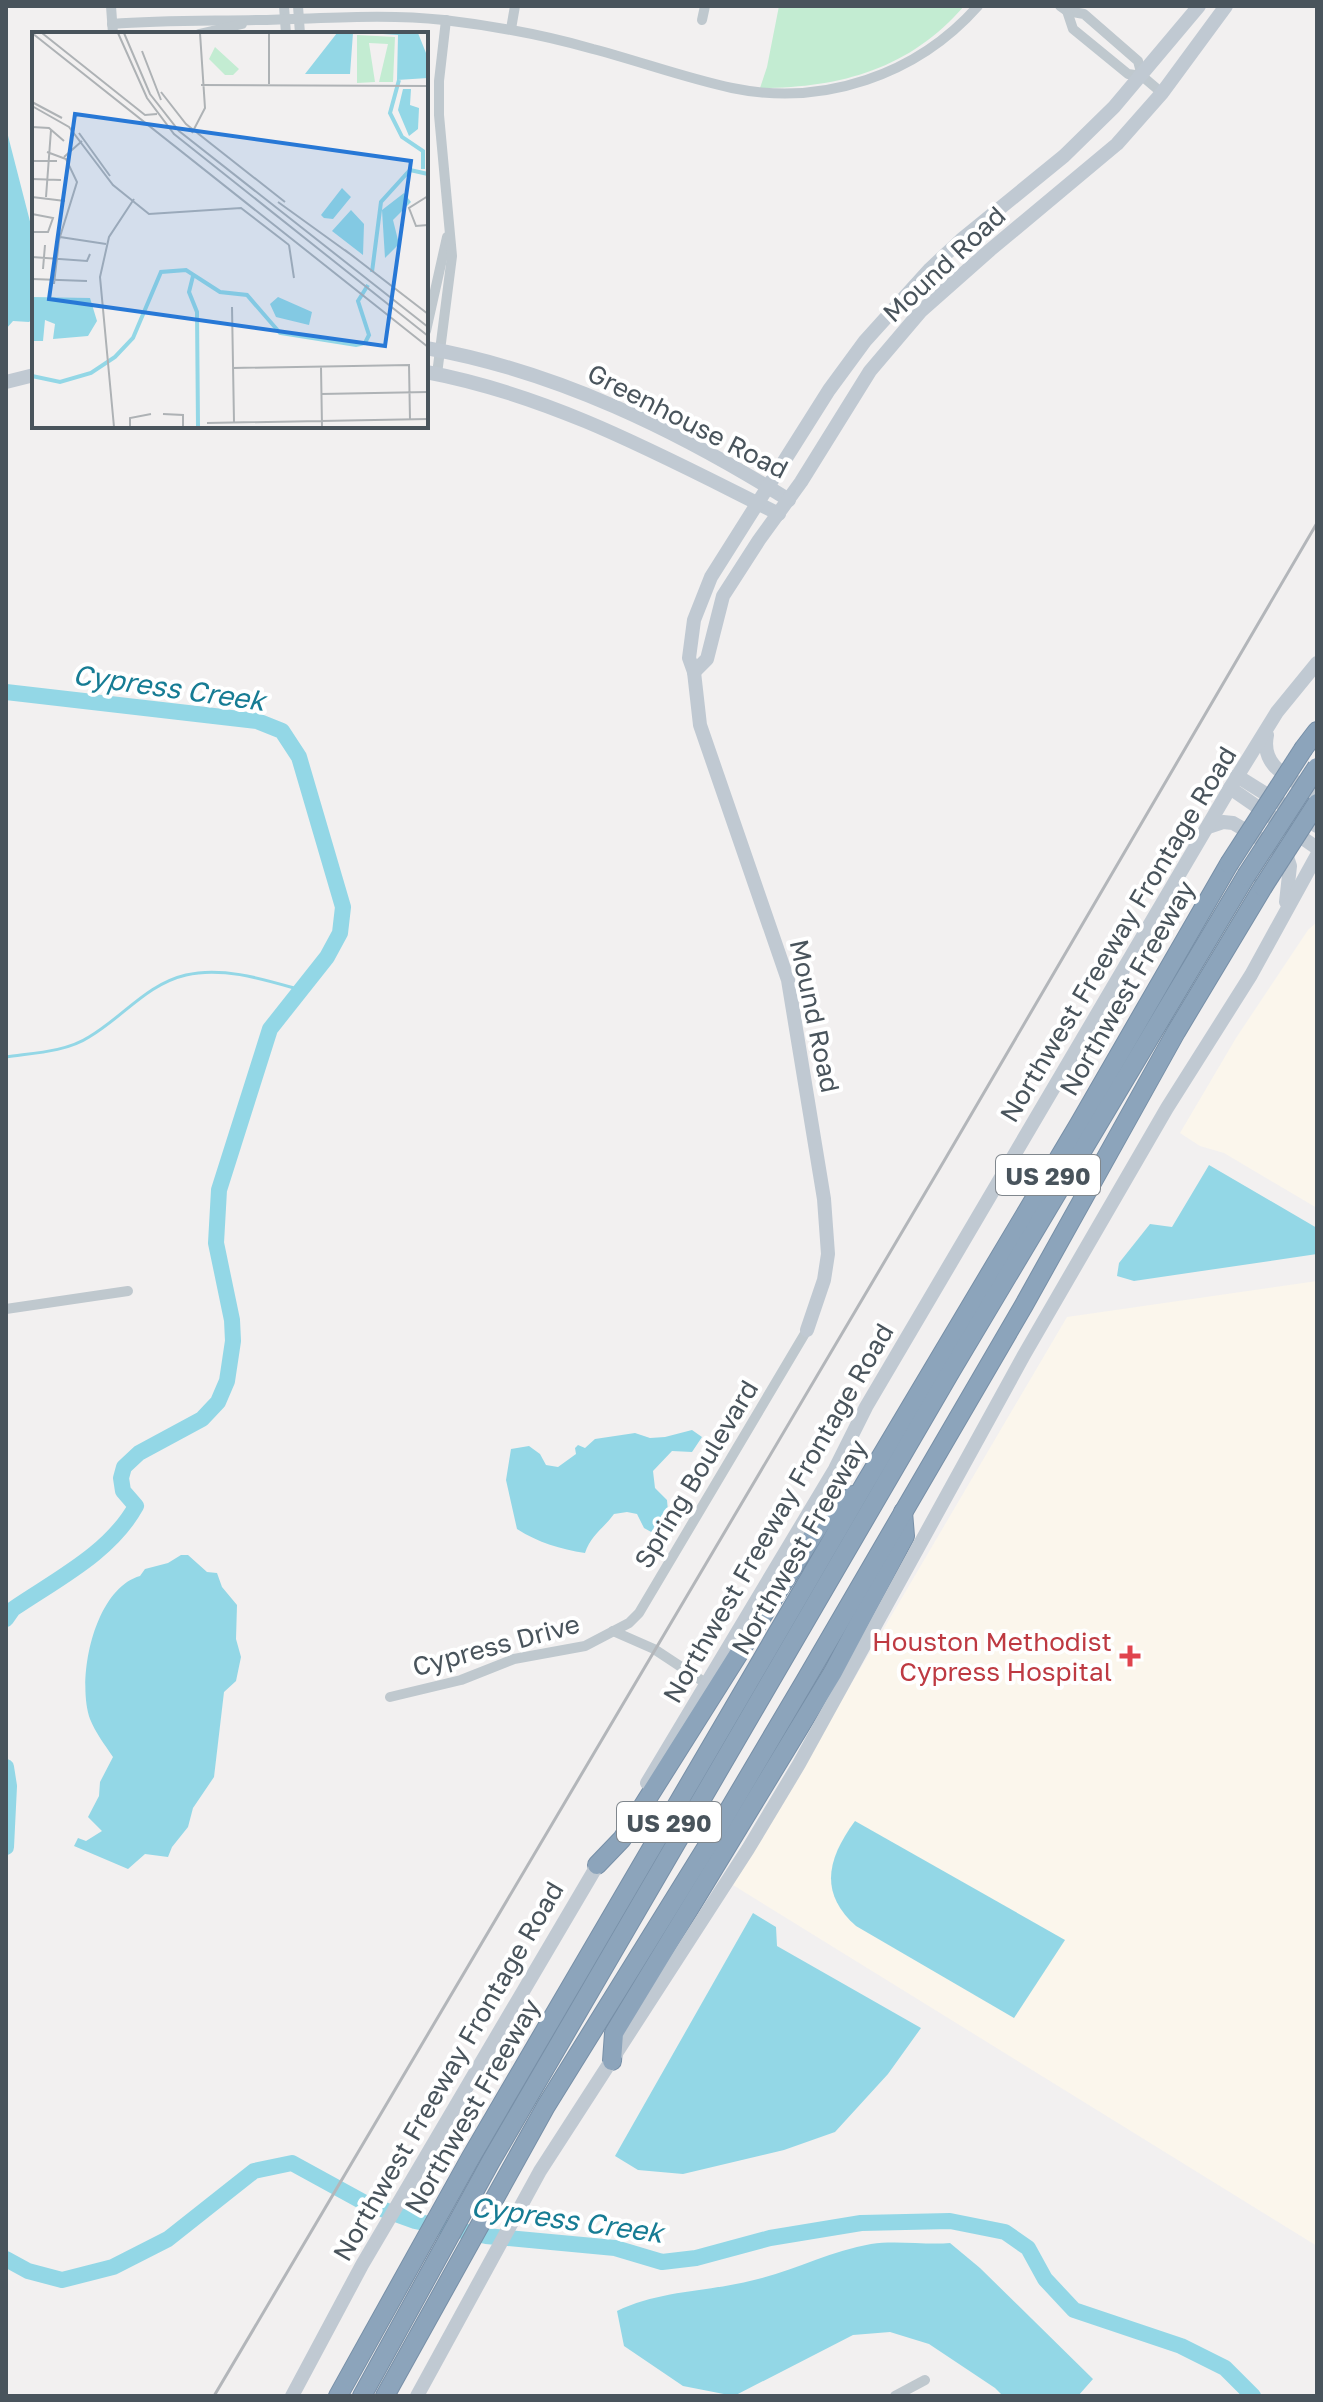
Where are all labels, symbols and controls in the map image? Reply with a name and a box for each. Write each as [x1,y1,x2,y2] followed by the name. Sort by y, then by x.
[32,32,428,428] inset map
[876,200,1012,328] street label: Mound Road
[583,357,793,485] street label: Greenhouse Road
[71,657,270,717] water label: Cypress Creek
[993,740,1243,1128] street label: Northwest Freeway Frontage Road
[1053,875,1201,1101] street label: Northwest Freeway
[784,937,846,1095] street label: Mound Road
[996,1155,1100,1195] road number: US 290
[656,1318,900,1708] street label: Northwest Freeway Frontage Road
[628,1374,764,1574] street label: Spring Boulevard
[725,1434,873,1660] street label: Northwest Freeway
[409,1608,583,1682] street label: Cypress Drive
[872,1626,1112,1687] place label: Houston Methodist Cypress Hospital
[1119,1645,1141,1667] marker: Houston Methodist Cypress Hospital
[617,1802,721,1842] road number: US 290
[326,1876,570,2266] street label: Northwest Freeway Frontage Road
[398,1993,546,2219] street label: Northwest Freeway
[469,2189,668,2249] water label: Cypress Creek

